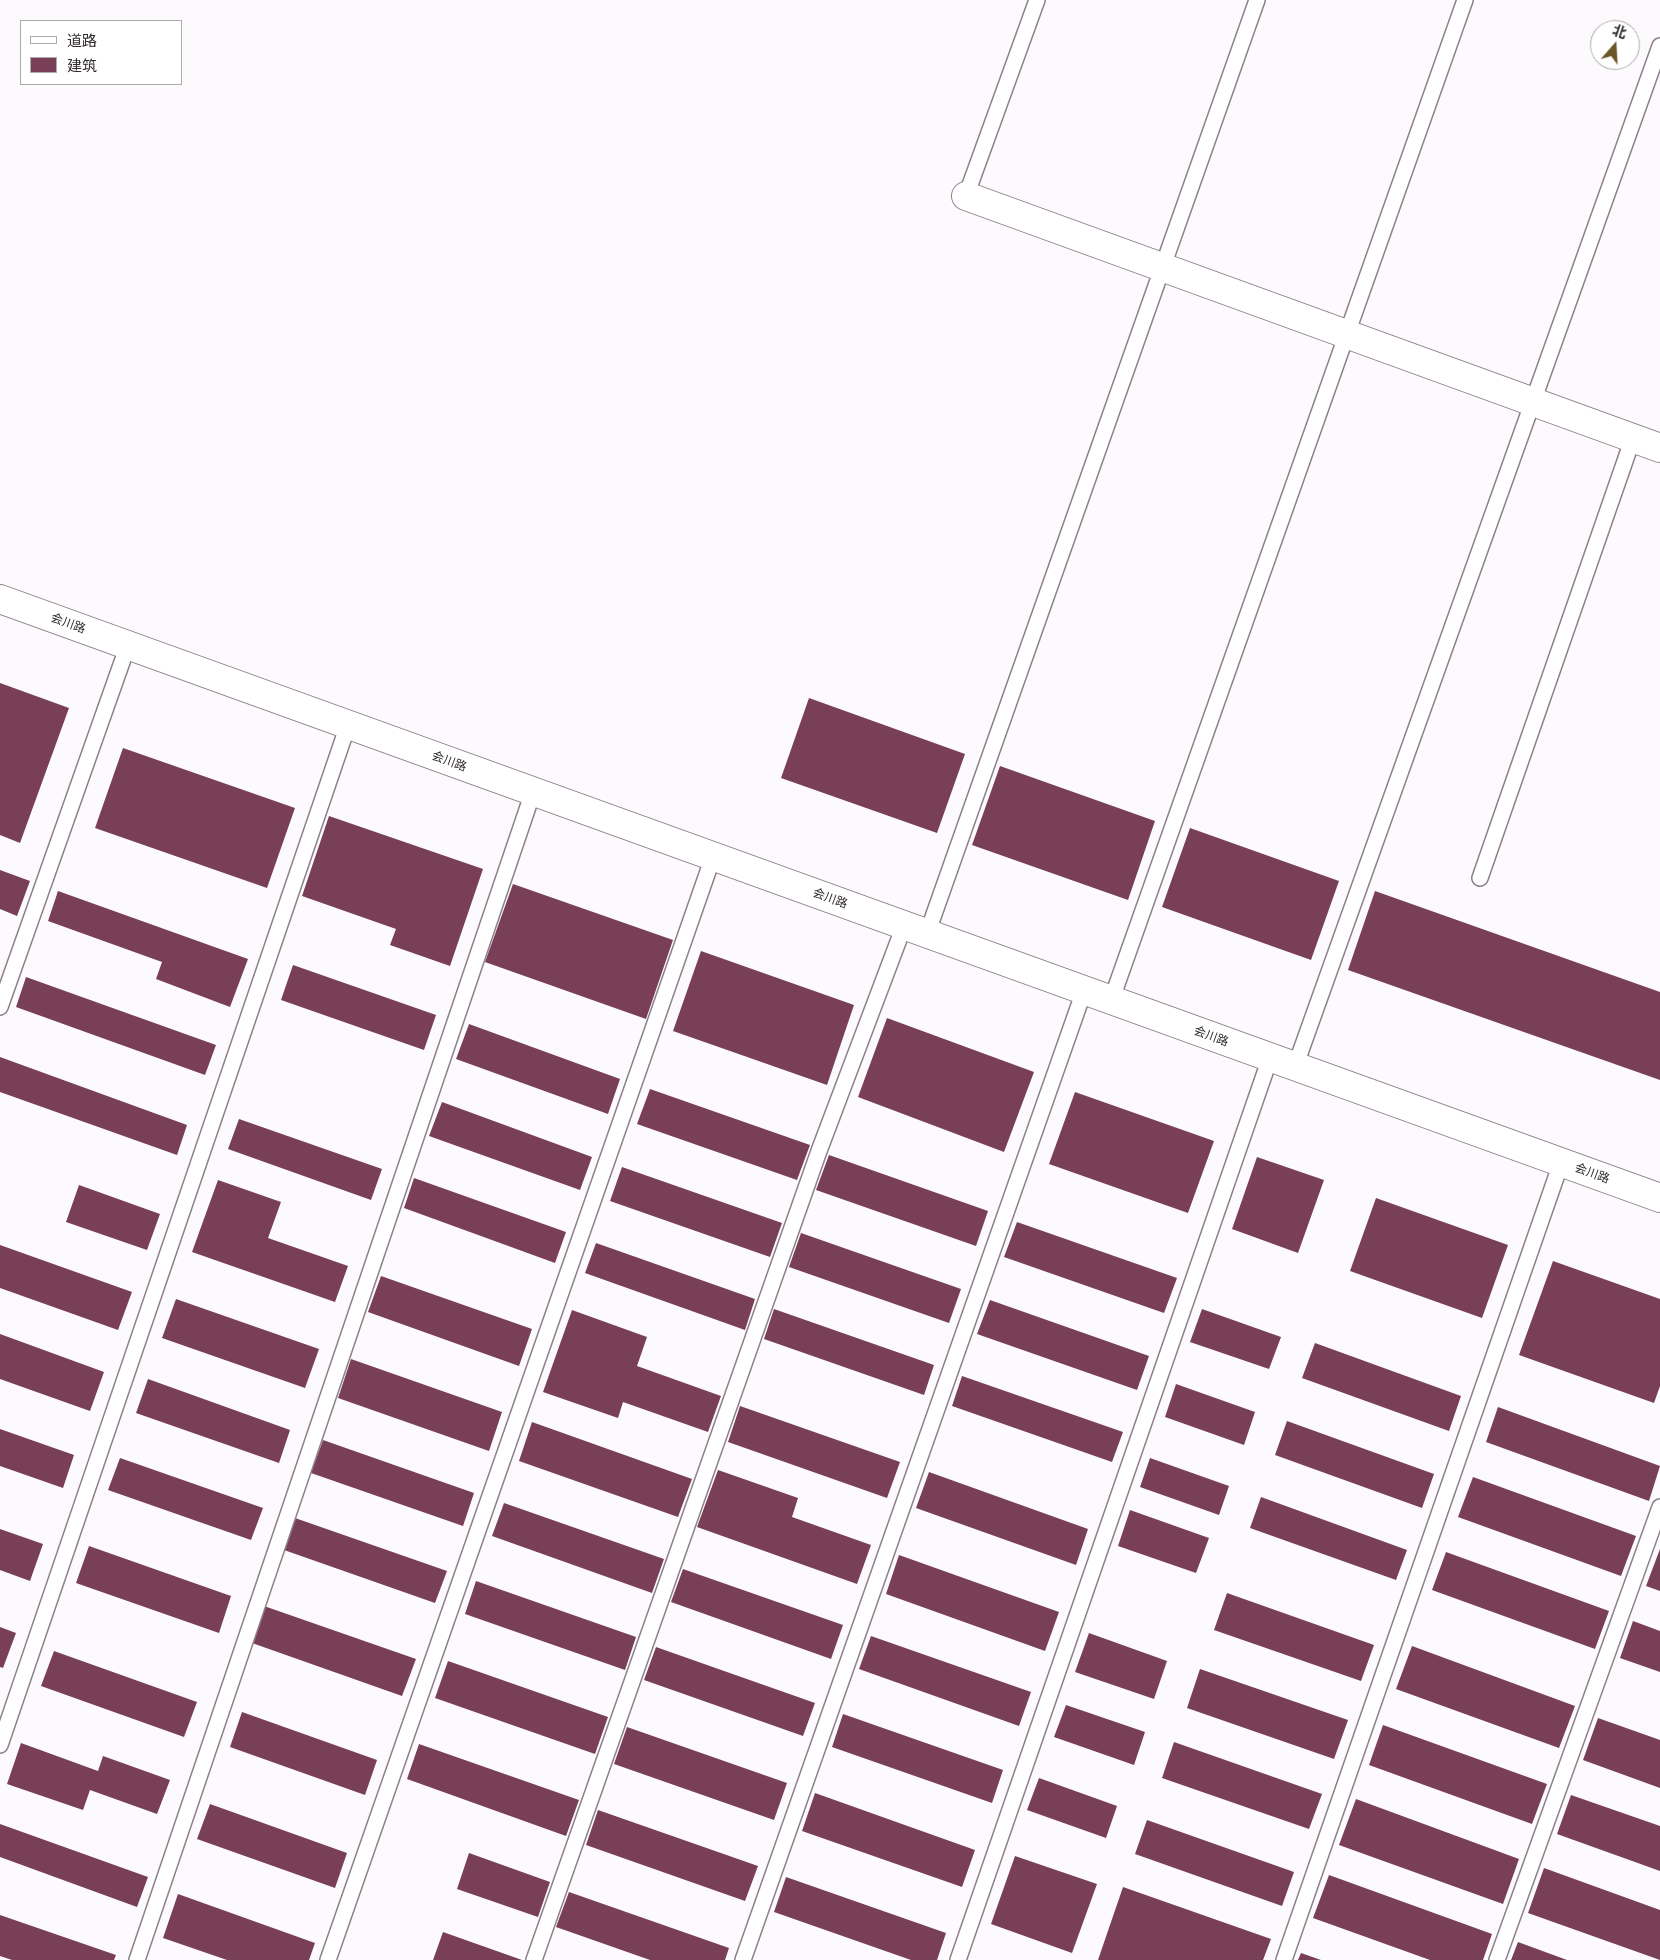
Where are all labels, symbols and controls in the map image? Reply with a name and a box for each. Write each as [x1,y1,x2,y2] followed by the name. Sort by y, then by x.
[20,20,182,85] legend
[1590,20,1640,70] north arrow
[1610,22,1629,42] text: 北
[67,32,97,50] text: 道路
[67,57,97,75] text: 建筑
[49,611,87,637] street label: 会川路
[430,749,468,775] street label: 会川路
[811,886,849,912] street label: 会川路
[1192,1024,1230,1050] street label: 会川路
[1573,1161,1611,1187] street label: 会川路

